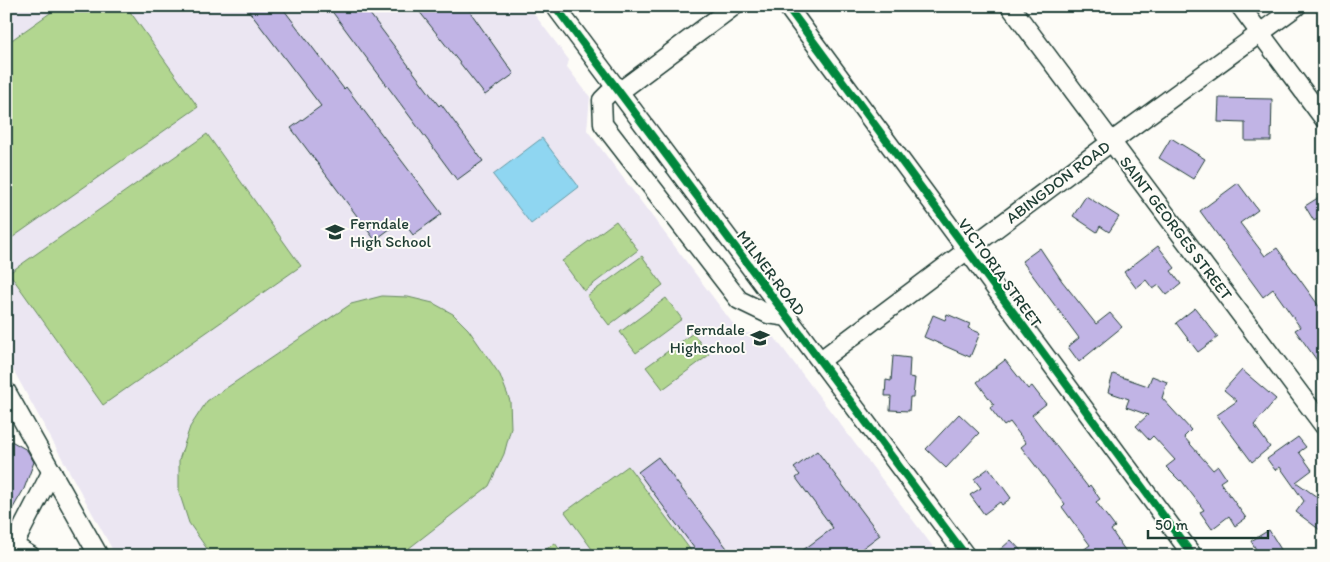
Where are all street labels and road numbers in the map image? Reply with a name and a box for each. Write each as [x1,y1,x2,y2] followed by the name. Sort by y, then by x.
[1002,136,1114,227] street label: ABINGDON ROAD
[1116,152,1236,304] street label: SAINT GEORGES STREET
[954,215,1046,331] street label: VICTORIA STREET
[733,227,809,319] street label: MILNER ROAD

